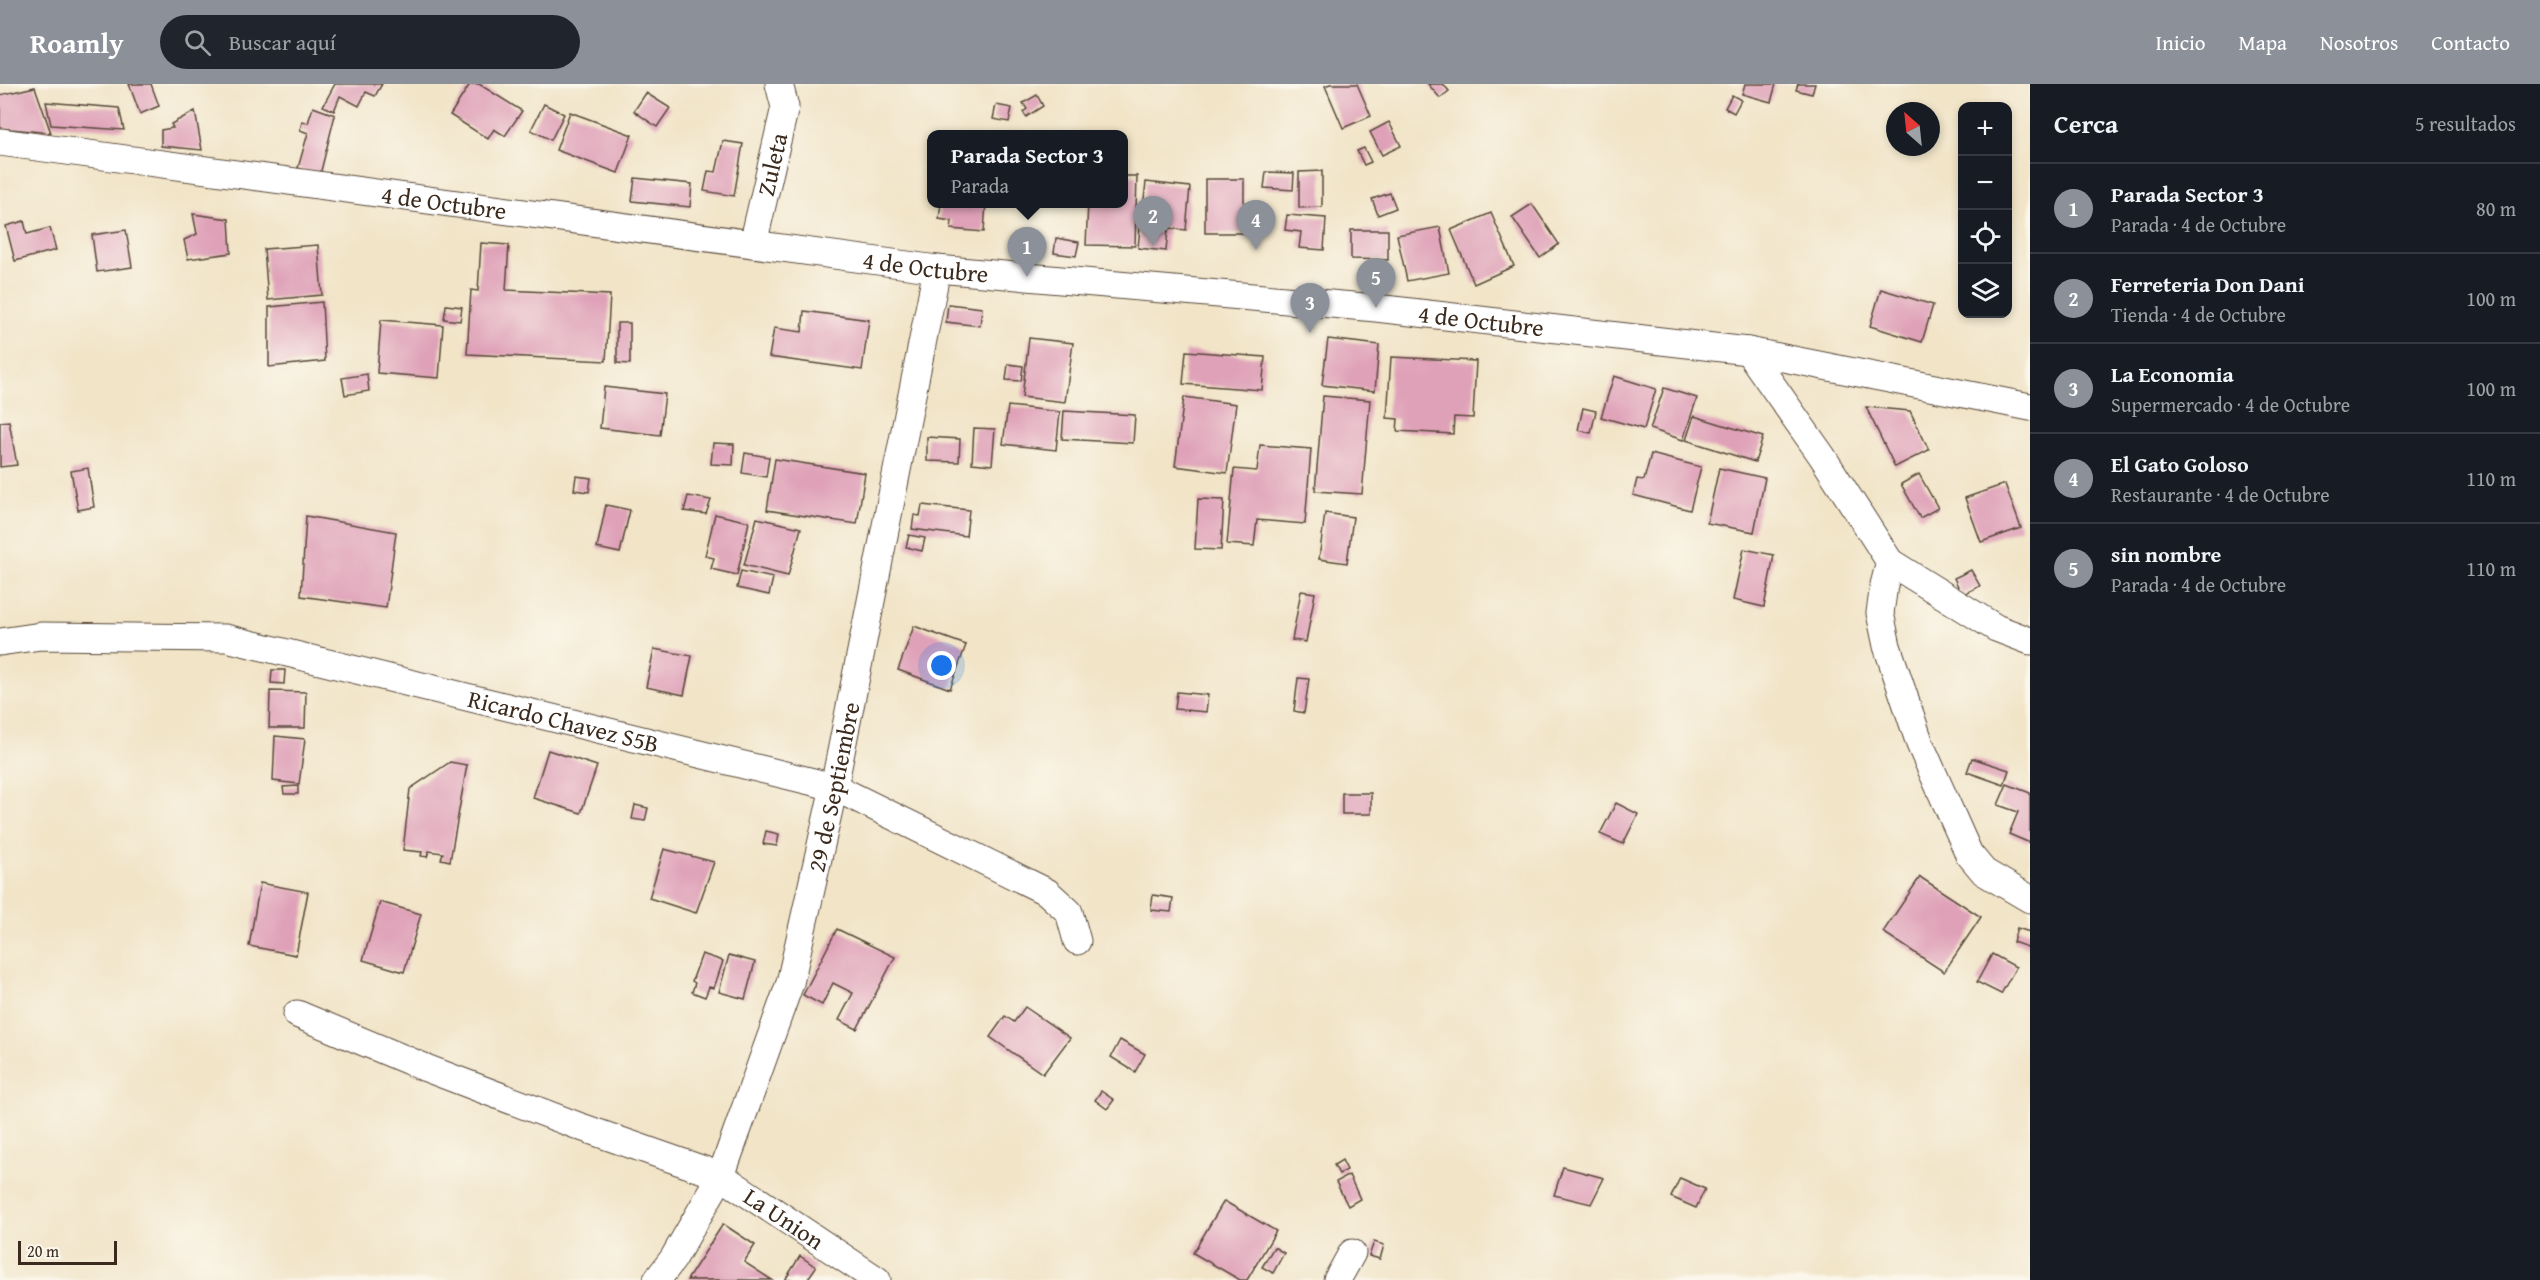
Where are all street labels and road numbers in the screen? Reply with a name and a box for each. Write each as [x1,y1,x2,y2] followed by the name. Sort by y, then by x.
[747,129,796,199] street label: Zuleta
[379,176,509,228] street label: 4 de Octubre
[861,242,990,291] street label: 4 de Octubre
[1416,296,1546,345] street label: 4 de Octubre
[464,680,663,761] street label: Ricardo Chavez S5B
[798,699,868,875] street label: 29 de Septiembre
[737,1179,832,1258] street label: La Union

